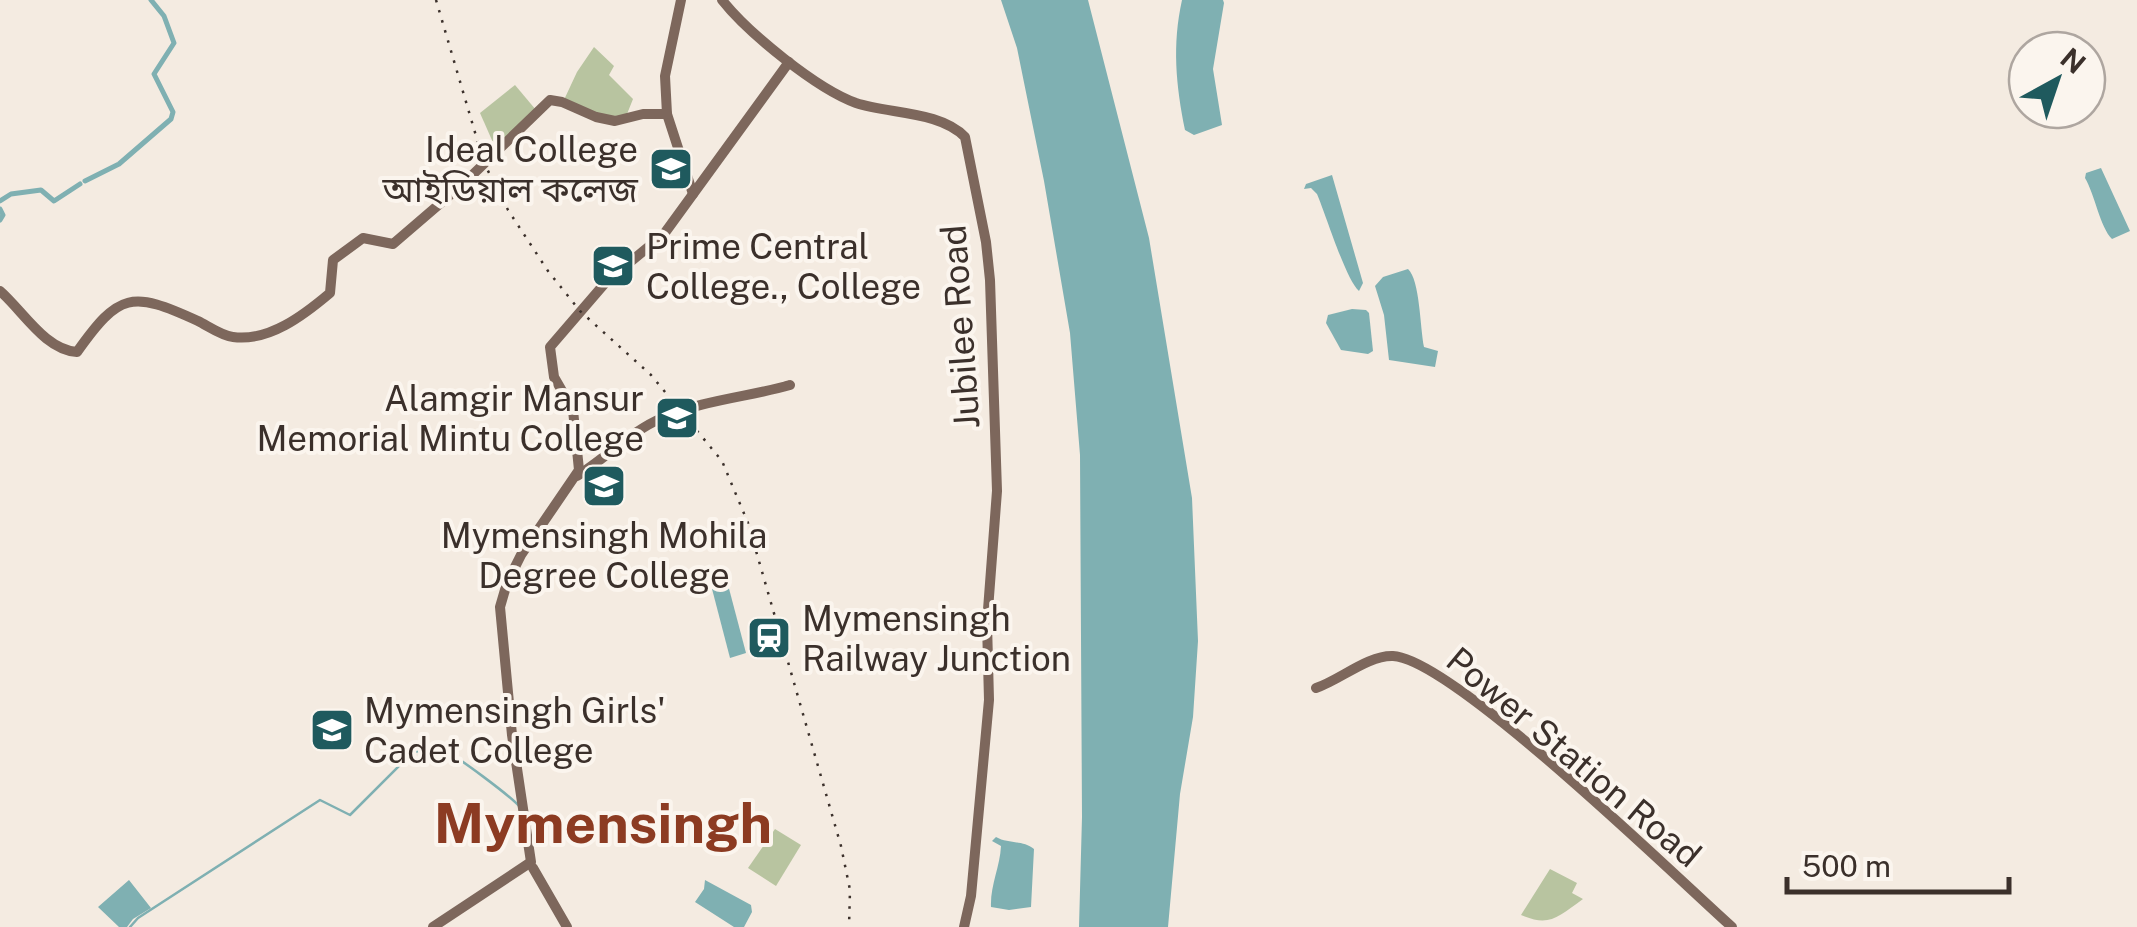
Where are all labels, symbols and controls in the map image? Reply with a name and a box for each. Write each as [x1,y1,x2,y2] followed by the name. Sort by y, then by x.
[2007,30,2107,130] north arrow
[2054,41,2092,80] text: N
[382,129,639,210] place label: Ideal College আইডিয়াল কলেজ
[648,146,694,192] school or university icon: Ideal College আইডিয়াল কলেজ
[932,224,988,430] street label: Jubilee Road
[646,226,921,307] place label: Prime Central College., College
[590,243,636,289] school or university icon: Prime Central College., College
[257,378,644,459] place label: Alamgir Mansur Memorial Mintu College
[654,395,700,441] school or university icon: Alamgir Mansur Memorial Mintu College
[581,463,627,509] school or university icon: Mymensingh Mohila Degree College
[441,515,767,596] place label: Mymensingh Mohila Degree College
[802,598,1071,679] place label: Mymensingh Railway Junction
[746,615,792,661] station icon: Mymensingh Railway Junction
[1439,639,1709,875] street label: Power Station Road
[364,690,666,771] place label: Mymensingh Girls' Cadet College
[309,707,355,753] school or university icon: Mymensingh Girls' Cadet College
[434,791,772,855] district label: Mymensingh
[1787,832,2010,894] scale bar
[1802,848,1891,884] text: 500 m

